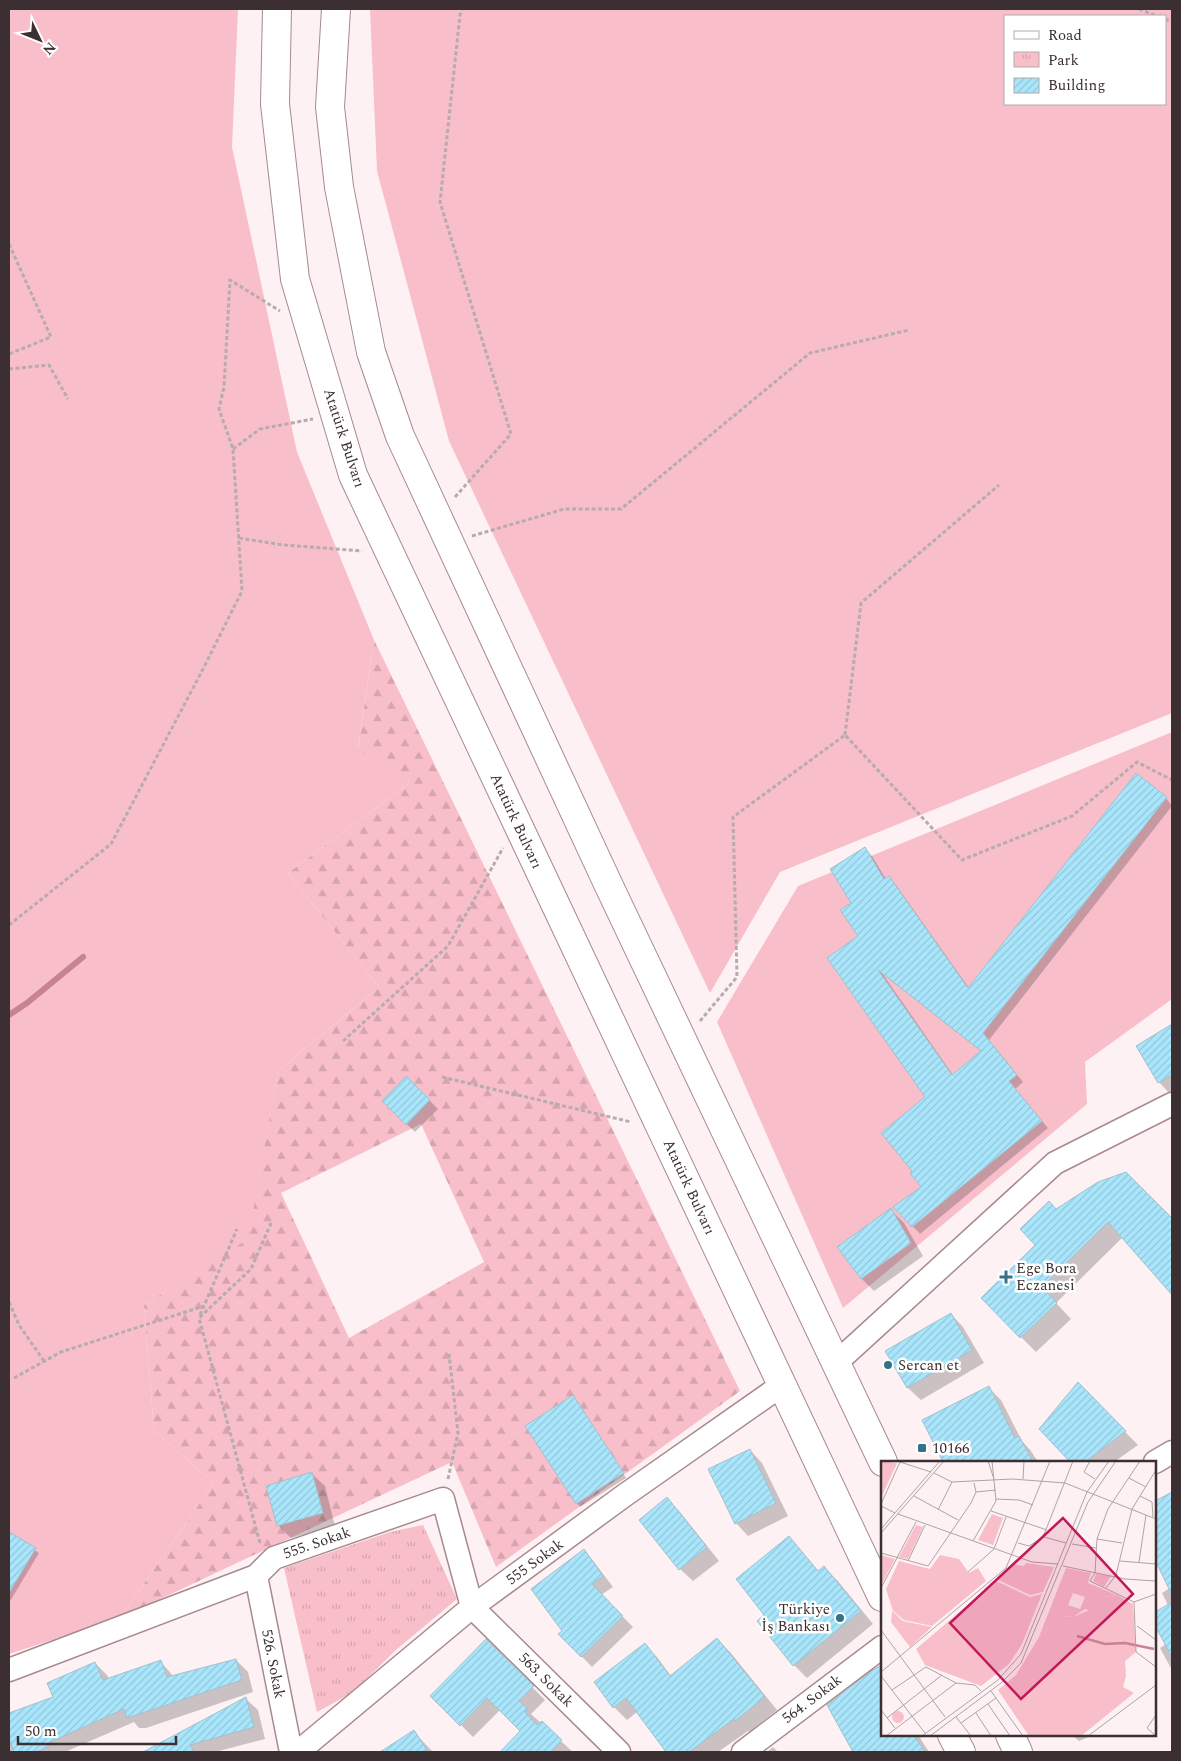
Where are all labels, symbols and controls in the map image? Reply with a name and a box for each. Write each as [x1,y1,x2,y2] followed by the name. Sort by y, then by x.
[15,15,65,65] north arrow
[1004,15,1166,105] legend
[1048,24,1082,47] text: Road
[38,37,61,60] text: N
[1048,49,1079,72] text: Park
[1048,74,1105,97] text: Building
[317,385,371,491] street label: Atatürk Bulvarı
[484,769,548,873] street label: Atatürk Bulvarı
[657,1135,721,1239] street label: Atatürk Bulvarı
[1016,1257,1077,1297] place label: Ege Bora Eczanesi
[1000,1271,1012,1283] marker: Ege Bora Eczanesi
[898,1354,959,1377] place label: Sercan et
[882,1359,894,1371] marker: Sercan et
[932,1437,970,1460] place label: 10166
[916,1442,928,1454] marker: 10166
[881,1461,1156,1736] inset map
[280,1521,354,1565] street label: 555. Sokak
[501,1533,569,1591] street label: 555 Sokak
[761,1598,830,1638] place label: Türkiye İş Bankası
[834,1612,846,1624] marker: Türkiye İş Bankası
[255,1627,291,1701] street label: 526. Sokak
[513,1647,579,1713] street label: 563. Sokak
[777,1669,847,1729] street label: 564. Sokak
[18,1714,175,1746] scale bar
[25,1720,57,1743] text: 50 m

